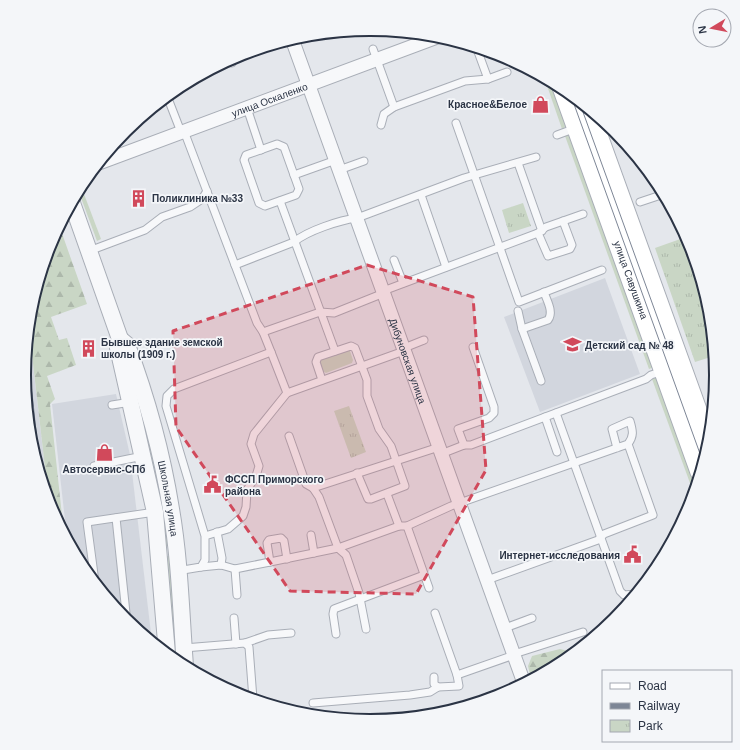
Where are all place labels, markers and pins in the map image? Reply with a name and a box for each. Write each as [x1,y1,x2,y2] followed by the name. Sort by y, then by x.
[530,94,550,114] shop icon: Красное&Белое
[448,99,527,110] place label: Красное&Белое
[129,188,149,208] building icon: Поликлиника №33
[152,193,243,204] place label: Поликлиника №33
[562,335,582,355] school or university icon: Детский сад № 48
[101,337,223,360] place label: Бывшее здание земской школы (1909 г.)
[78,338,98,358] building icon: Бывшее здание земской школы (1909 г.)
[585,340,674,351] place label: Детский сад № 48
[94,442,114,462] shop icon: Автосервис-СПб
[63,464,145,475] place label: Автосервис-СПб
[225,474,324,497] place label: ФССП Приморского района
[202,475,222,495] public building icon: ФССП Приморского района
[623,545,643,565] public building icon: Интернет-исследования
[499,550,620,561] place label: Интернет-исследования

